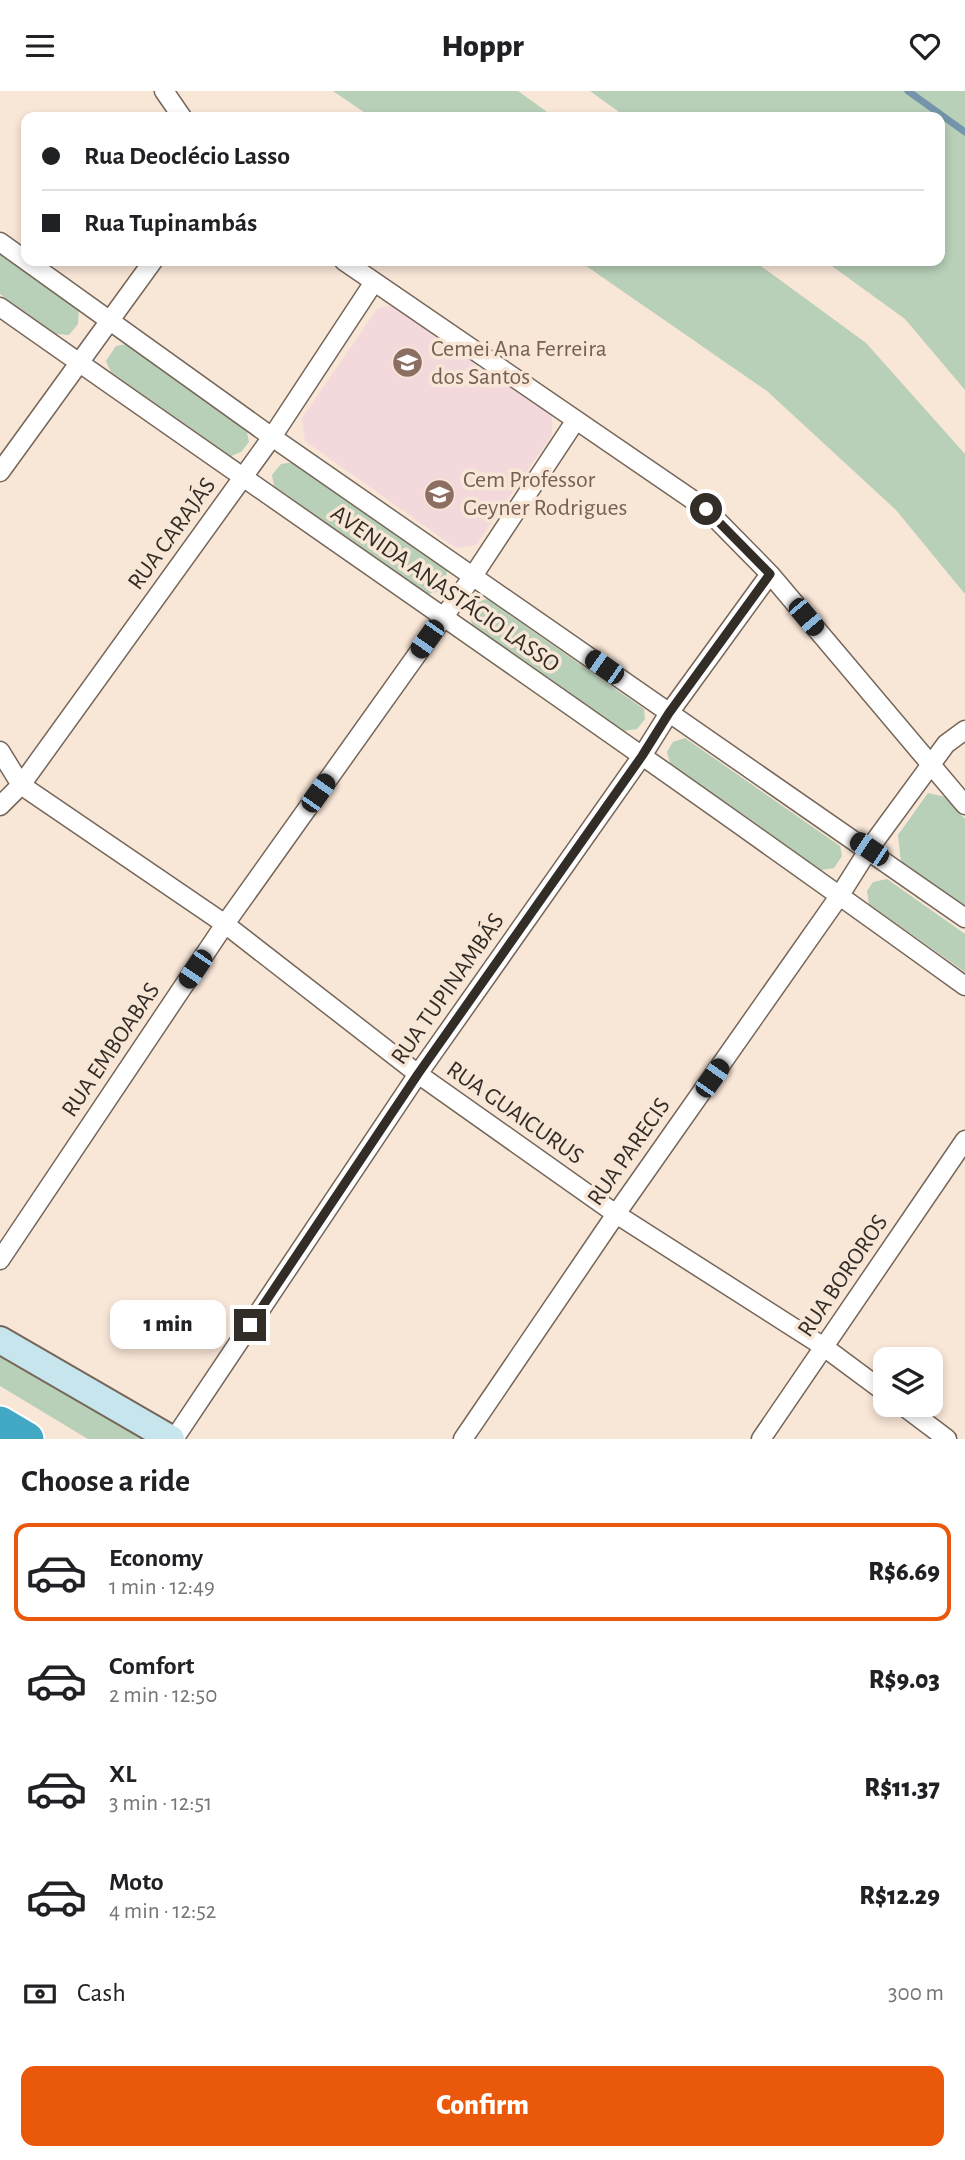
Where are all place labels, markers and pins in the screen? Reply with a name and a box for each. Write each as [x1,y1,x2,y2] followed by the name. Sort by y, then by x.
[431,337,607,389] place label: Cemei Ana Ferreira dos Santos
[391,346,425,380] school or university icon: Cemei Ana Ferreira dos Santos
[463,468,627,520] place label: Cem Professor Geyner Rodrigues
[423,477,457,511] school or university icon: Cem Professor Geyner Rodrigues

